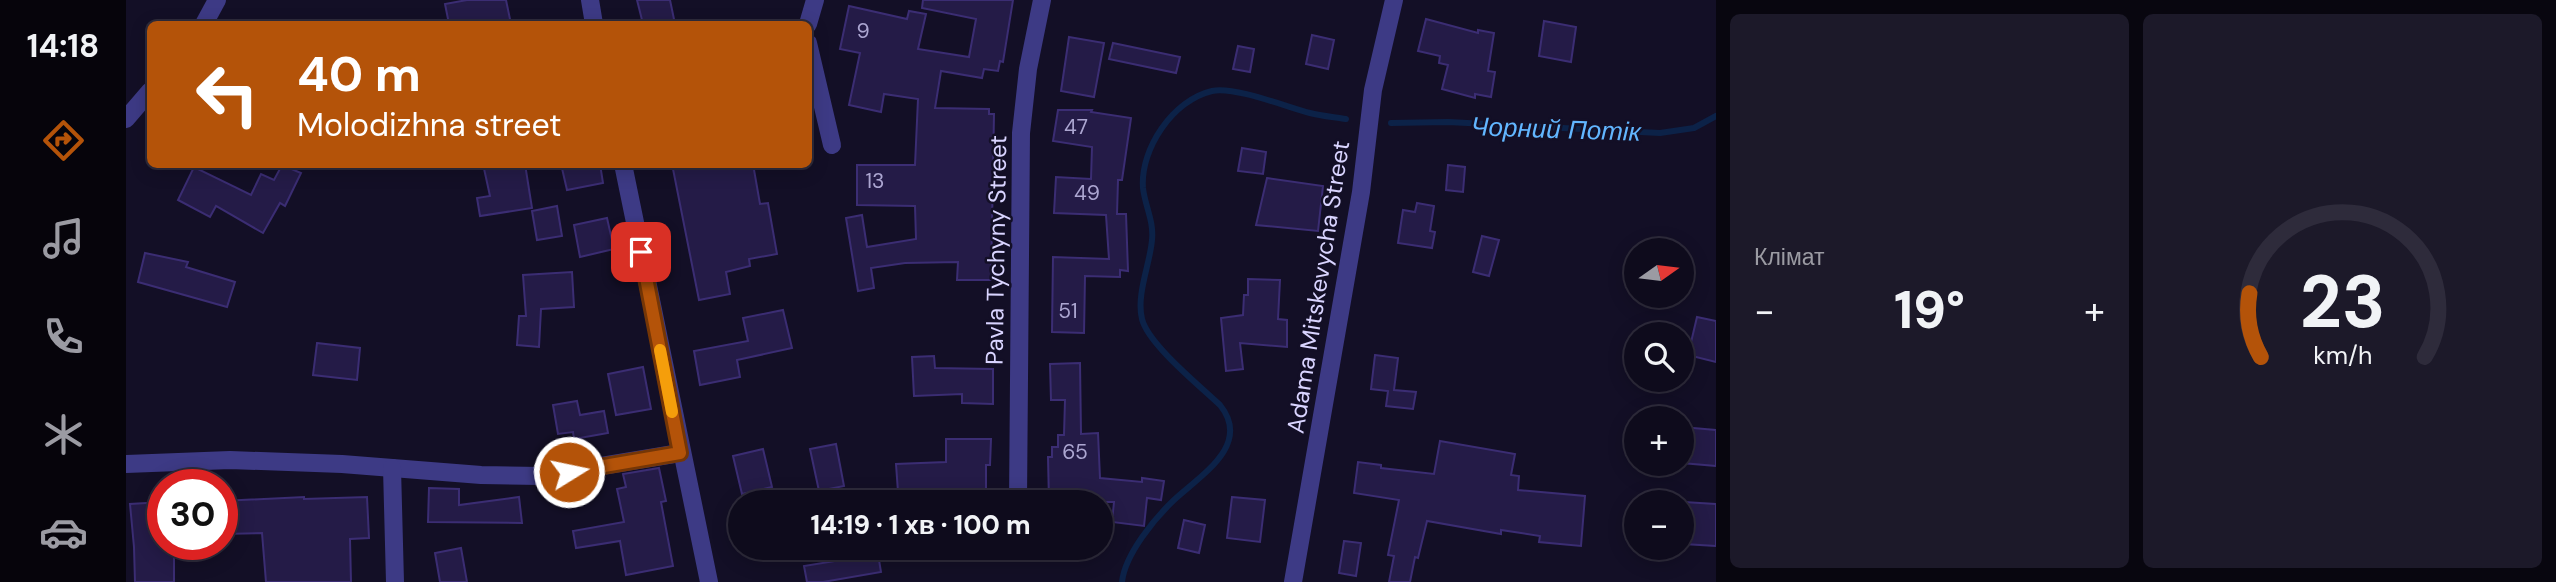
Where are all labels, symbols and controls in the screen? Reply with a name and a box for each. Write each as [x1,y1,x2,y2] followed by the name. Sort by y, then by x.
[856,17,870,45] house number: 9
[27,25,99,67] text: 14:18
[297,42,421,106] text: 40 m
[182,49,273,140] icon: left
[297,104,562,146] text: Molodizhna street
[1470,109,1643,149] water label: Чорний Потік
[1064,113,1088,141] house number: 47
[39,116,88,165] icon: directions
[978,135,1014,365] street label: Pavla Tychyny Street
[1280,138,1356,436] street label: Adama Mitskevycha Street
[866,167,884,195] house number: 13
[1074,179,1100,207] house number: 49
[39,214,88,263] icon: music
[611,222,671,282] pin
[622,233,660,271] icon: arrive
[1624,238,1694,308] north arrow
[1624,238,1694,560] map controls
[1754,242,1825,272] text: Клімат
[2300,255,2385,350] text: 23
[1894,276,1965,344] text: 19°
[1754,286,1775,336] text: −
[2084,286,2105,336] text: +
[1058,297,1078,325] house number: 51
[39,312,88,361] icon: phone
[1624,322,1694,392] button: search
[2313,339,2372,372] text: km/h
[1624,406,1694,476] button: +
[39,410,88,459] icon: climate
[532,435,606,509] position arrow
[1062,438,1088,466] house number: 65
[147,469,238,560] speed limit sign: 30
[1624,490,1694,560] button: −
[39,508,88,557] icon: car
[810,508,1031,542] text: 14:19 · 1 хв · 100 m

